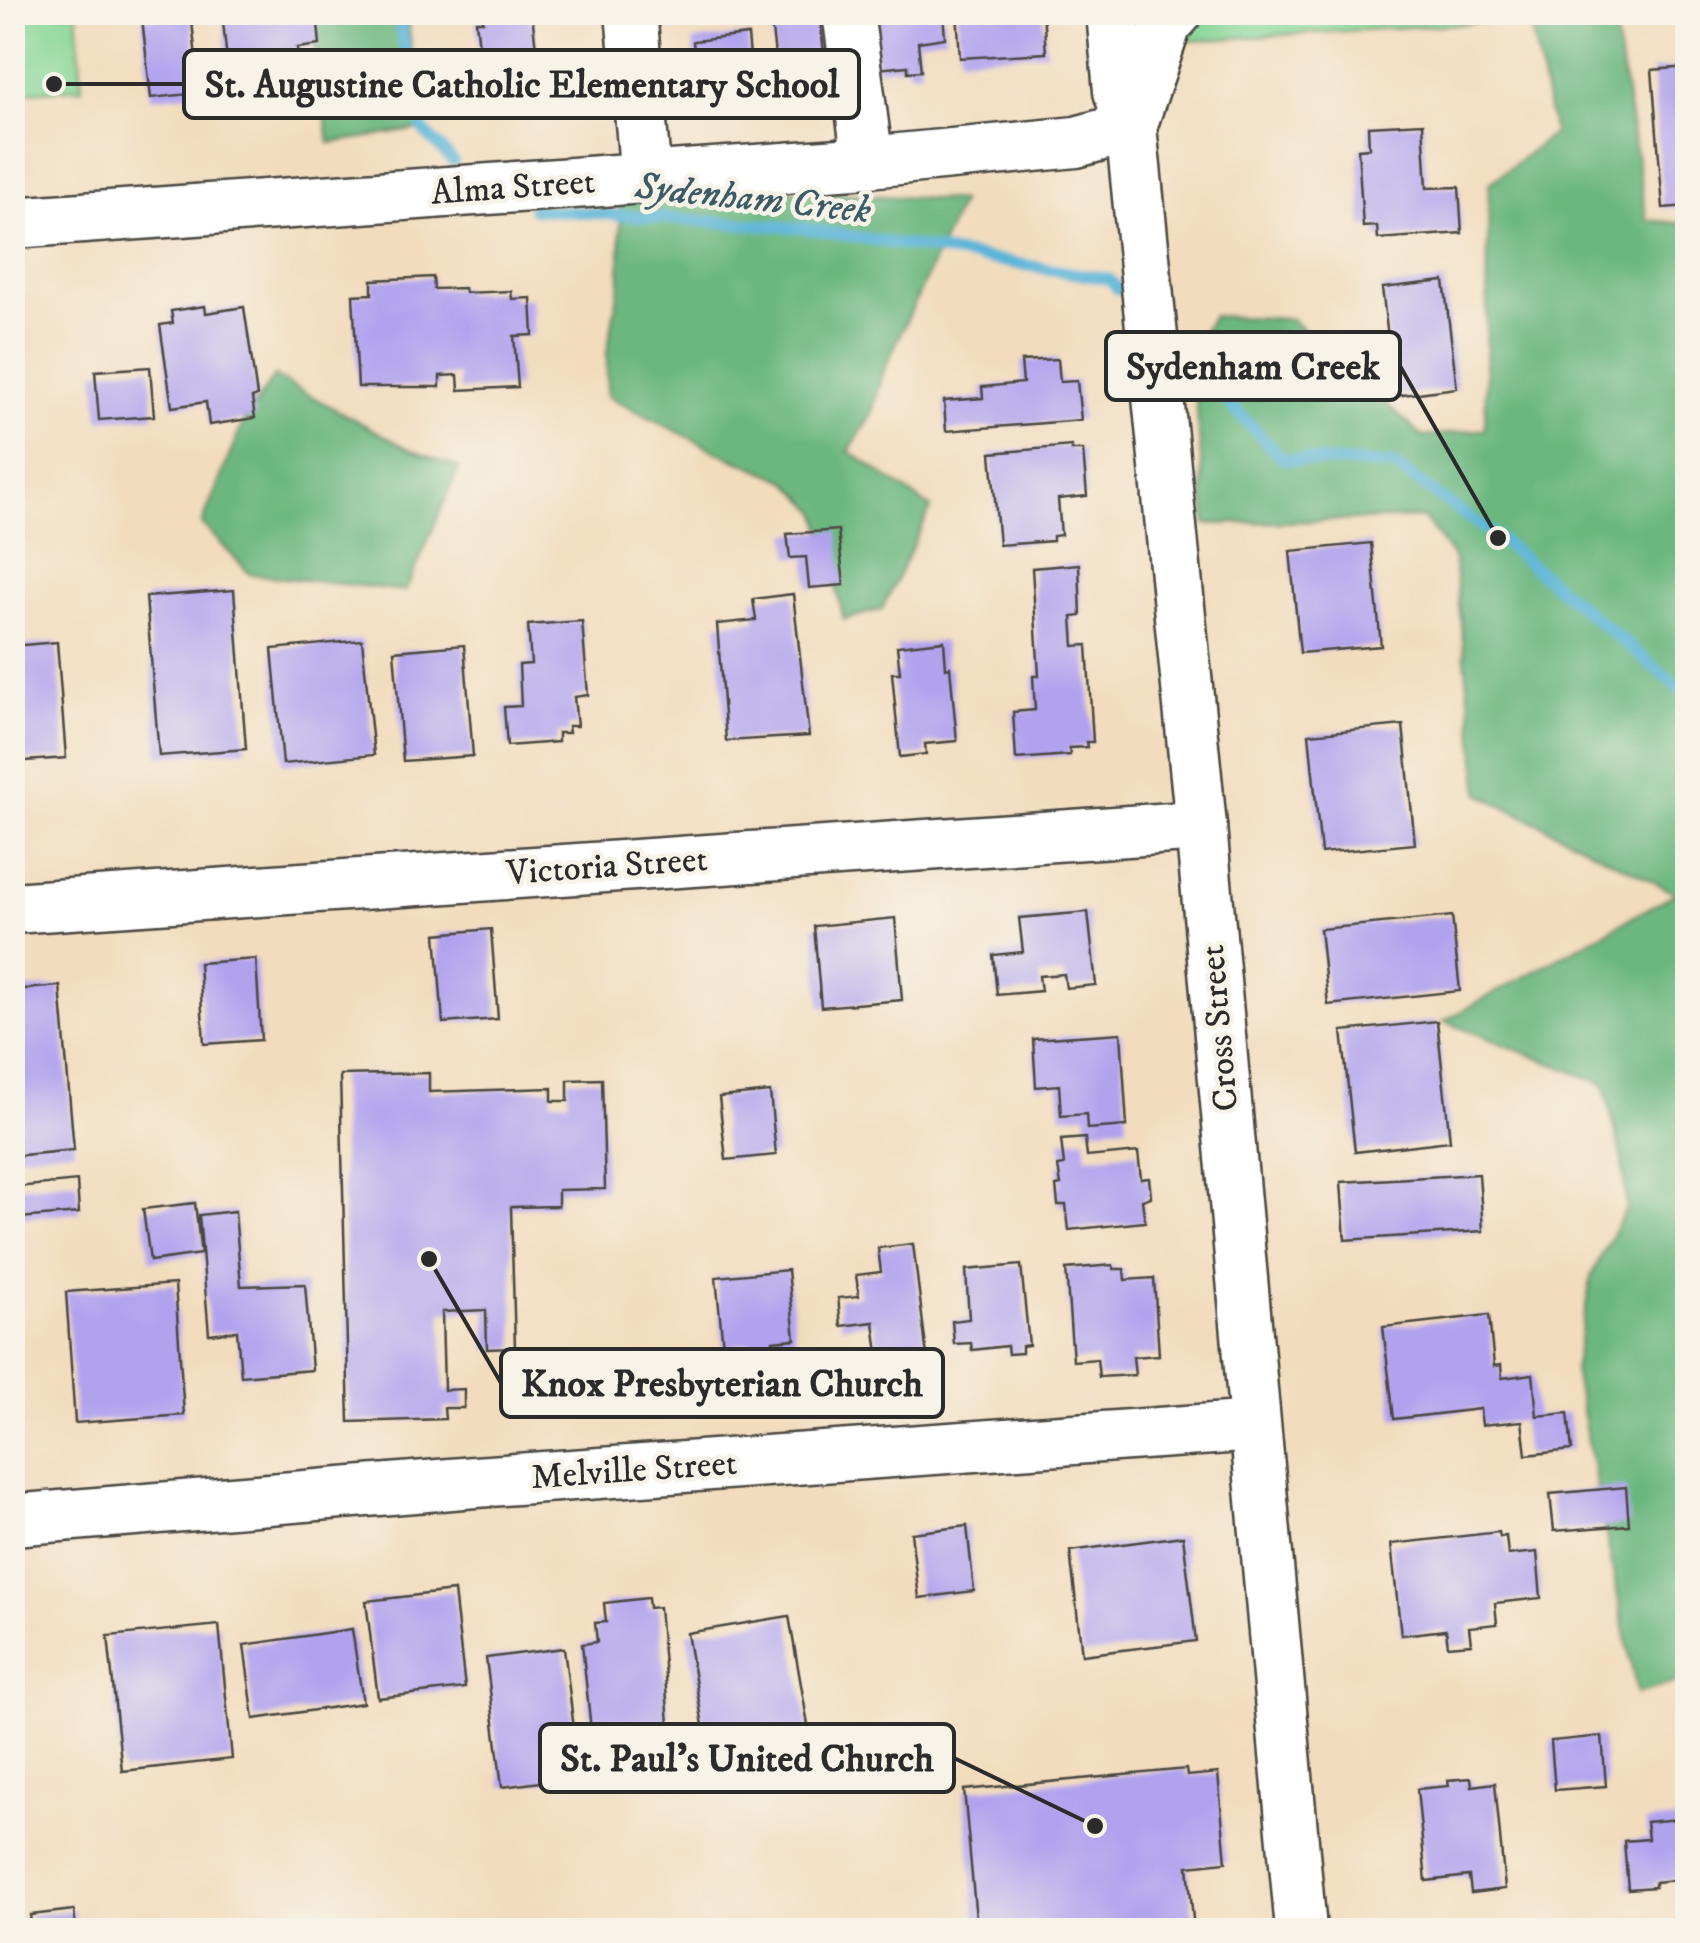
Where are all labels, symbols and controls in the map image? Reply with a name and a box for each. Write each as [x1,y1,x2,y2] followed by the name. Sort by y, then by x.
[184,50,859,118] callout: St. Augustine Catholic Elementary School
[204,62,840,110] text: St. Augustine Catholic Elementary School
[430,160,596,216] street label: Alma Street
[632,163,873,235] water label: Sydenham Creek
[1106,332,1400,400] callout: Sydenham Creek
[1126,344,1381,392] text: Sydenham Creek
[504,838,709,896] street label: Victoria Street
[1191,943,1249,1113] street label: Cross Street
[501,1349,943,1417] callout: Knox Presbyterian Church
[521,1361,923,1409] text: Knox Presbyterian Church
[530,1442,738,1500] street label: Melville Street
[540,1724,954,1792] callout: St. Paul's United Church
[560,1736,934,1784] text: St. Paul's United Church

